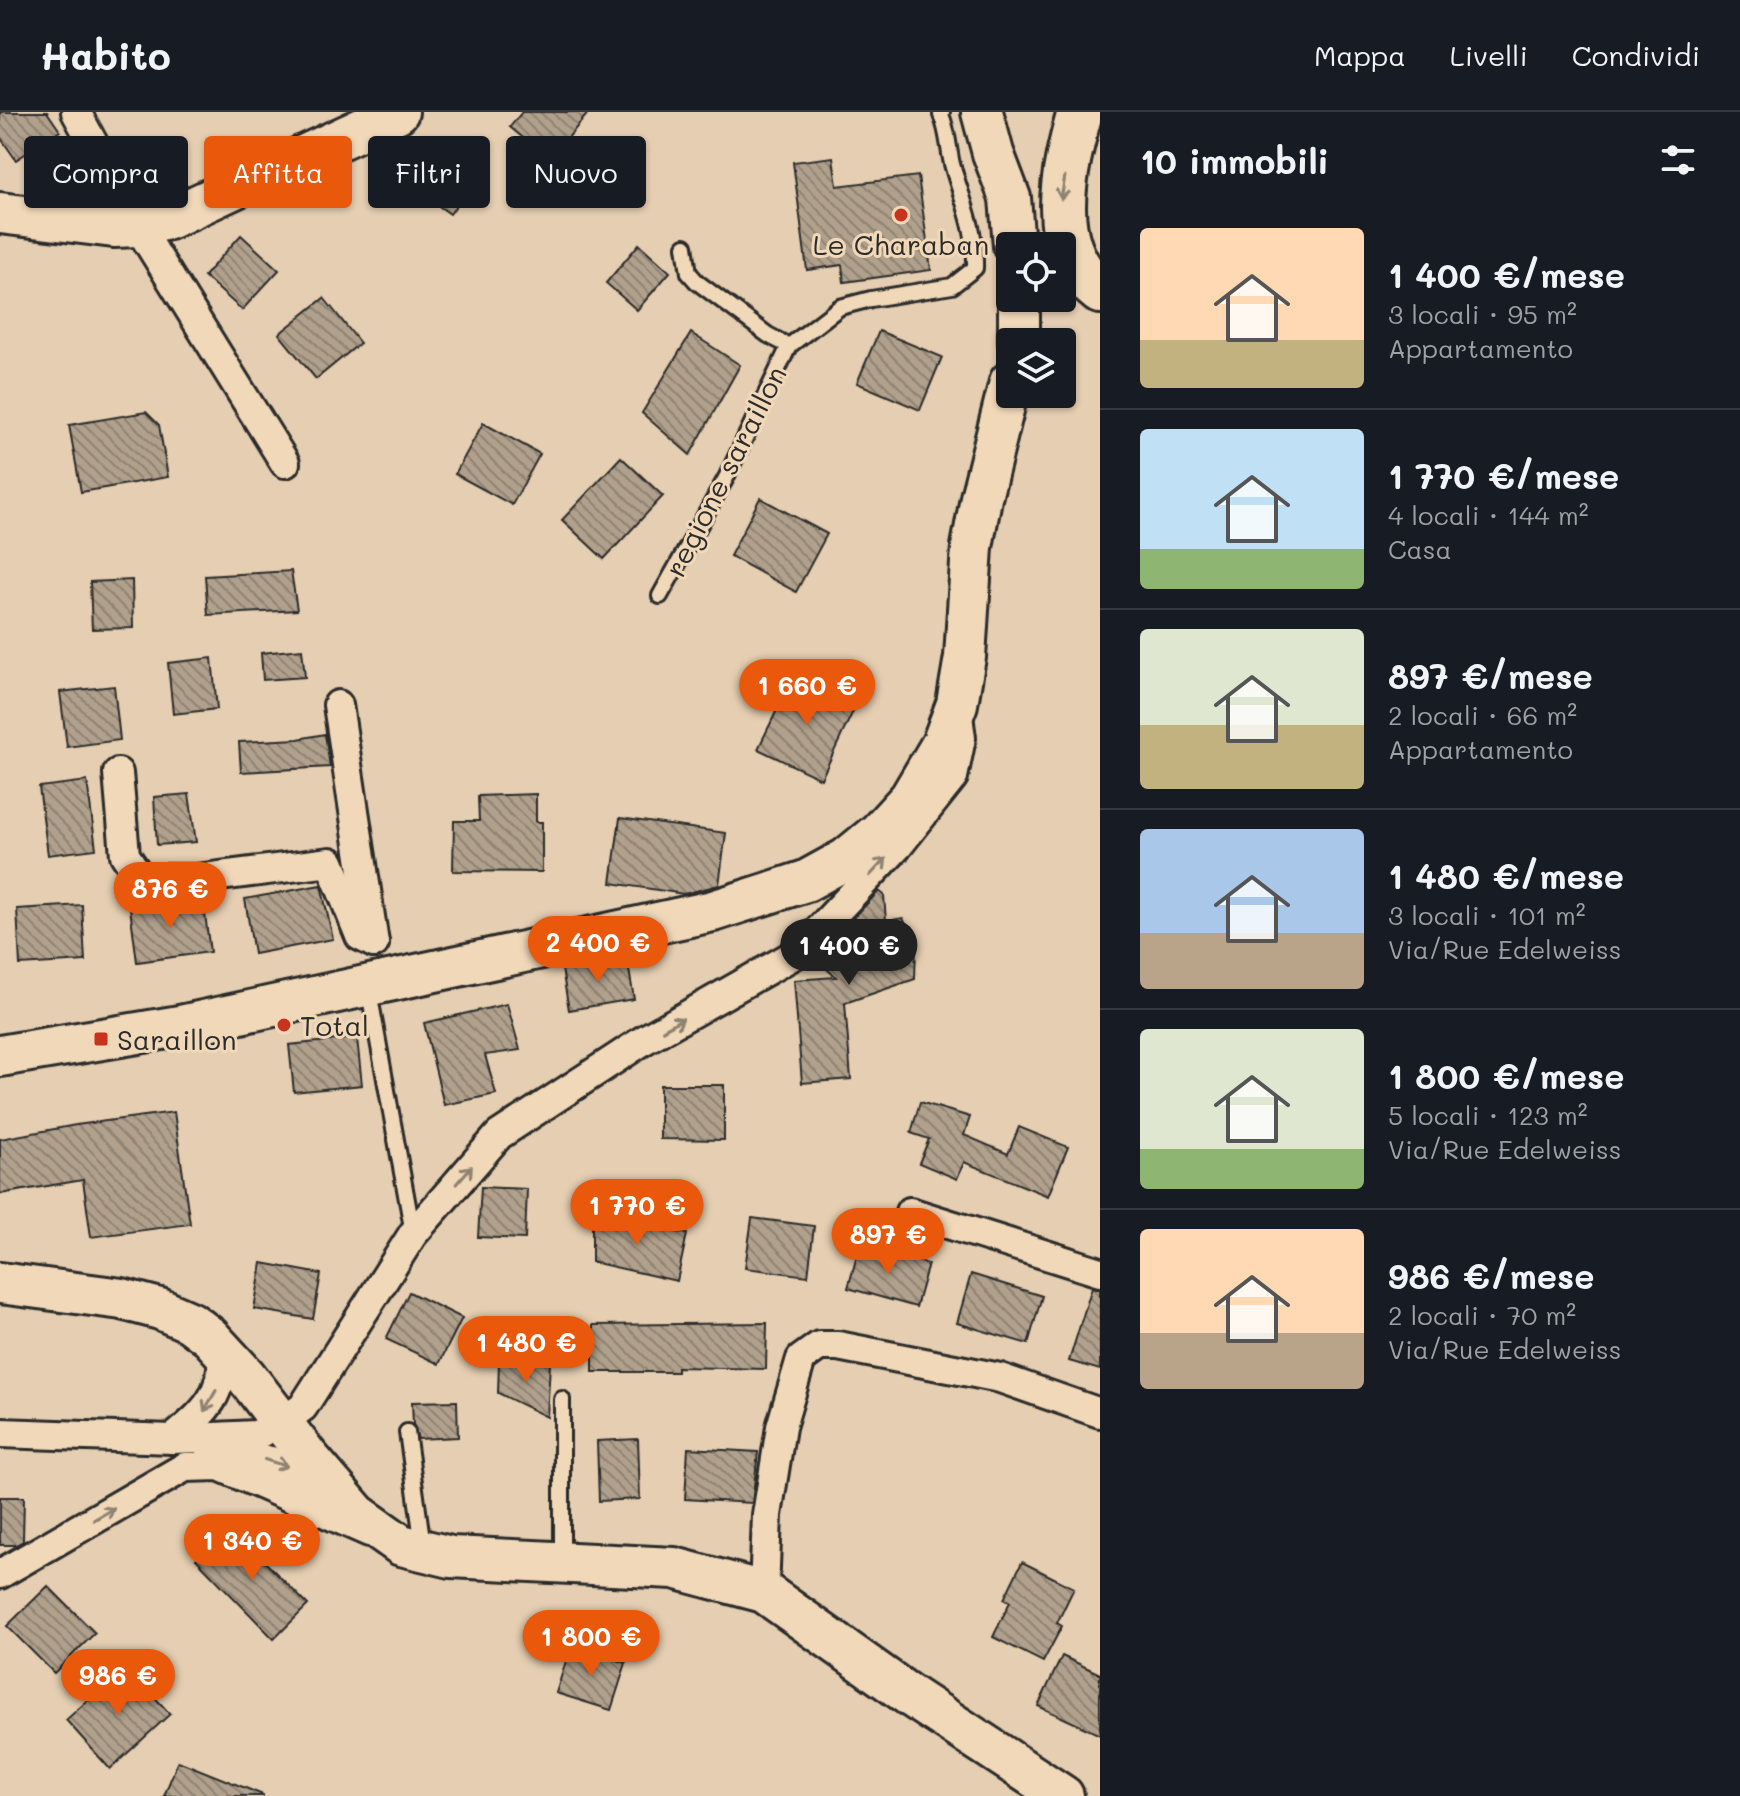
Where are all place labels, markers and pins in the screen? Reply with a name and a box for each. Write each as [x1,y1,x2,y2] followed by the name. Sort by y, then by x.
[892,206,910,224] marker: Le Charaban
[813,226,989,262] place label: Le Charaban
[733,659,881,727] pin: 1 660 €
[114,862,226,930] pin: 876 €
[524,916,672,984] pin: 2 400 €
[775,919,923,987] pin: 1 400 €
[300,1007,369,1043] place label: Total
[275,1016,293,1034] marker: Total
[117,1021,236,1057] place label: Saraillon
[92,1030,110,1048] marker: Saraillon
[563,1179,711,1247] pin: 1 770 €
[832,1208,944,1276] pin: 897 €
[452,1316,600,1384] pin: 1 480 €
[178,1514,326,1582] pin: 1 340 €
[517,1610,665,1678] pin: 1 800 €
[62,1649,174,1717] pin: 986 €

